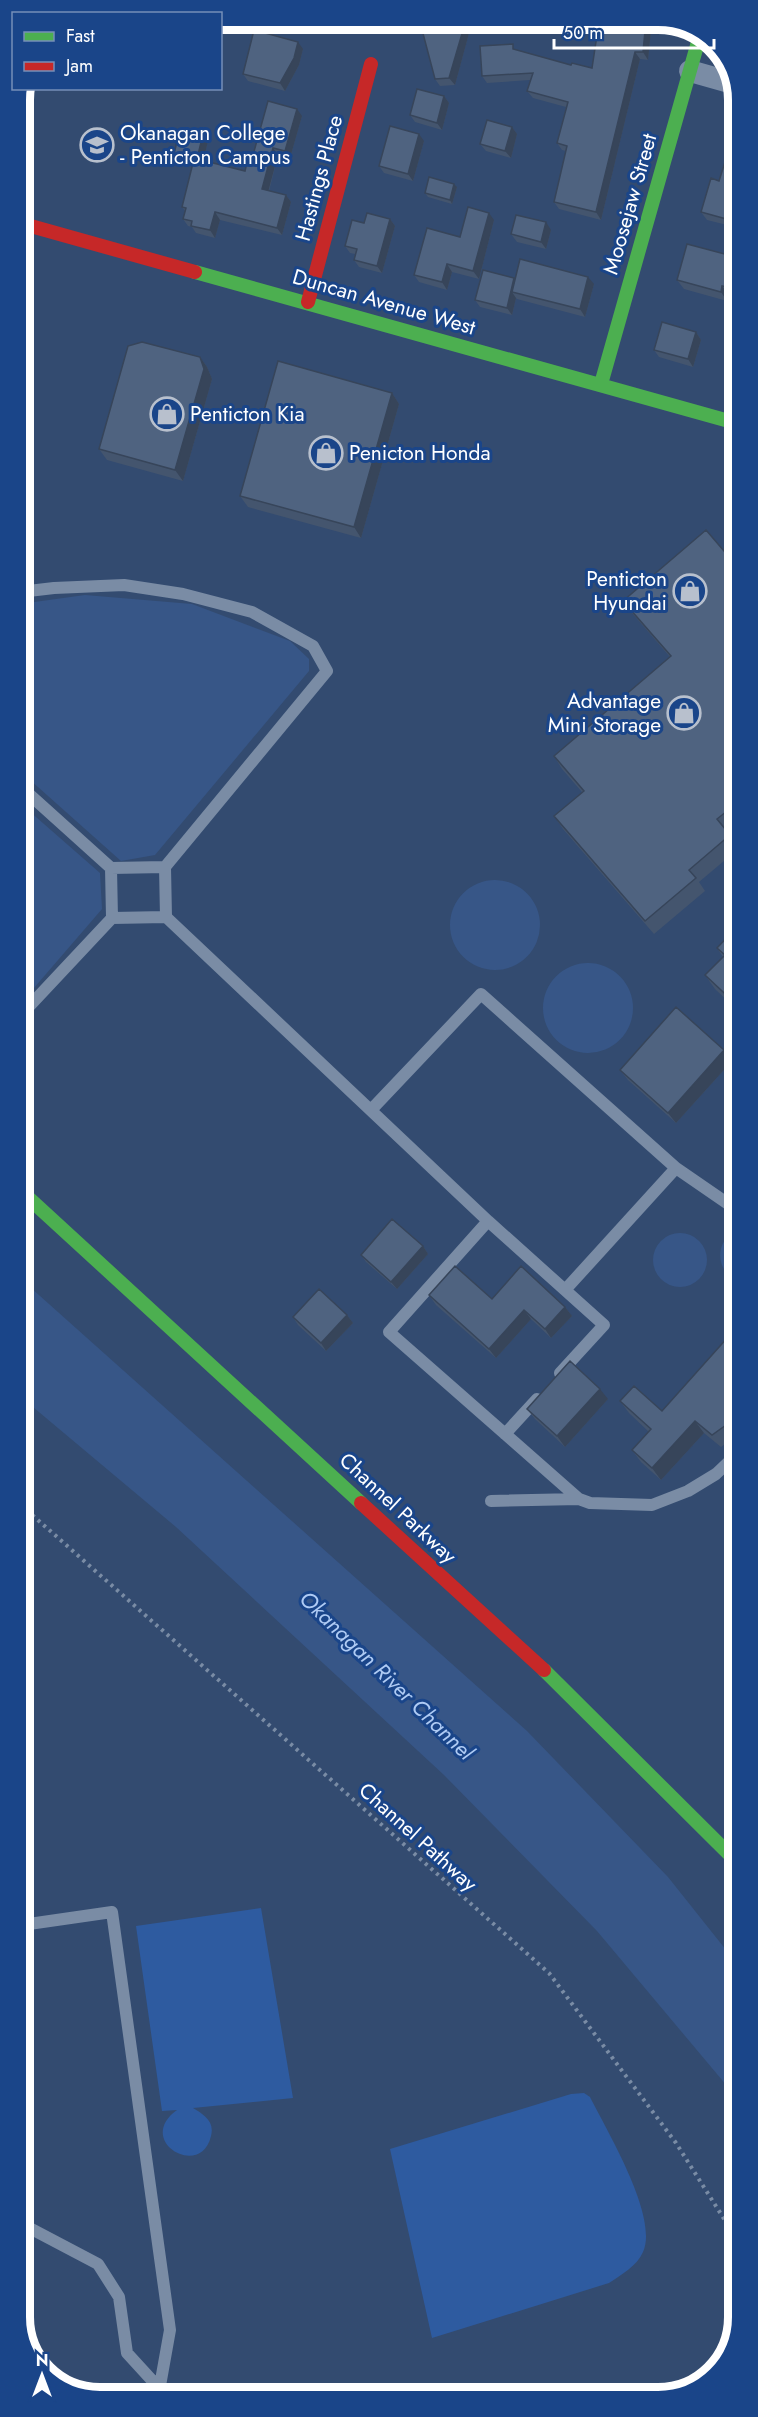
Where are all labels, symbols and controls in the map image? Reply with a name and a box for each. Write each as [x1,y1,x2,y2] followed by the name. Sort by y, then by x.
[12,12,222,90] legend
[554,12,714,50] scale bar
[563,20,603,46] text: 50 m
[66,23,95,49] text: Fast
[64,53,93,79] text: Jam
[288,112,350,244] street label: Hastings Place
[120,118,290,172] place label: Okanagan College - Penticton Campus
[79,127,115,163] school or university icon: Okanagan College - Penticton Campus
[596,130,664,278] street label: Moosejaw Street
[289,262,479,342] street label: Duncan Avenue West
[149,396,185,432] shop icon: Penticton Kia
[190,399,305,429] place label: Penticton Kia
[308,435,344,471] shop icon: Penicton Honda
[349,438,491,468] place label: Penicton Honda
[586,564,667,618] place label: Penticton Hyundai
[672,573,708,609] shop icon: Penticton Hyundai
[548,686,661,740] place label: Advantage Mini Storage
[666,695,702,731] shop icon: Advantage Mini Storage
[333,1446,464,1571] street label: Channel Parkway
[293,1583,482,1768] water label: Okanagan River Channel
[352,1776,484,1899] street label: Channel Pathway
[12,2345,72,2405] north arrow
[36,2349,48,2372] text: N

